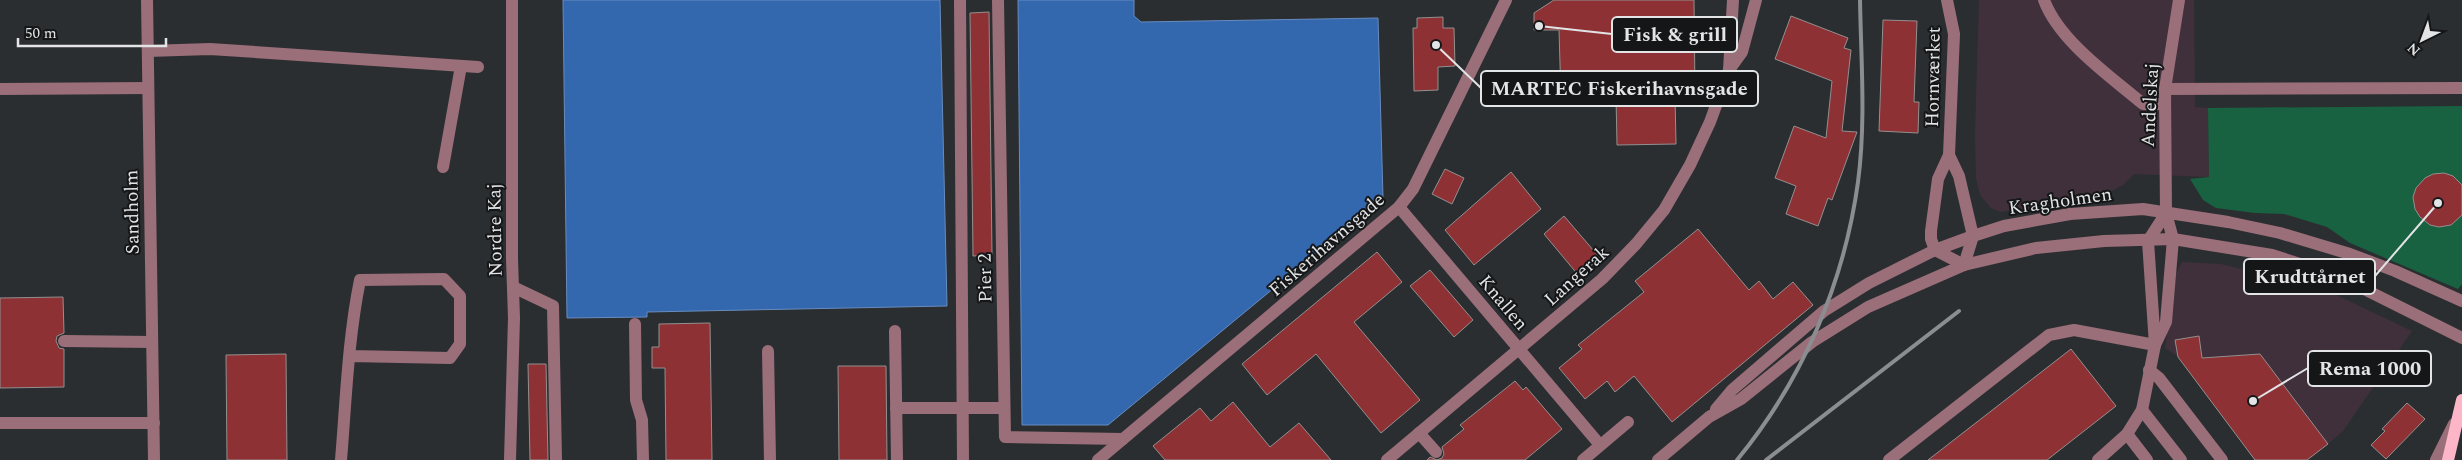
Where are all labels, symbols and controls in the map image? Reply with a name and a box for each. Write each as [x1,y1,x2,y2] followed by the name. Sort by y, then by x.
[18,15,165,47] scale bar
[2397,15,2447,65] north arrow
[1612,17,1737,52] callout: Fisk & grill
[1623,20,1727,50] text: Fisk & grill
[25,22,57,45] text: 50 m
[1918,26,1949,128] street label: Hornværket
[2402,38,2425,61] text: N
[2134,62,2167,148] street label: Andelskaj
[1481,71,1758,106] callout: MARTEC Fiskerihavnsgade
[1490,74,1748,104] text: MARTEC Fiskerihavnsgade
[117,169,148,255] street label: Sandholm
[2007,180,2114,223] street label: Kragholmen
[480,183,511,277] street label: Nordre Kaj
[1262,186,1392,304] street label: Fiskerihavnsgade
[1538,239,1616,313] street label: Langerak
[971,253,1000,303] street label: Pier 2
[2244,259,2375,294] callout: Krudttårnet
[2254,262,2366,292] text: Krudttårnet
[1471,269,1535,337] street label: Knallen
[2308,351,2431,386] callout: Rema 1000
[2319,354,2421,384] text: Rema 1000

